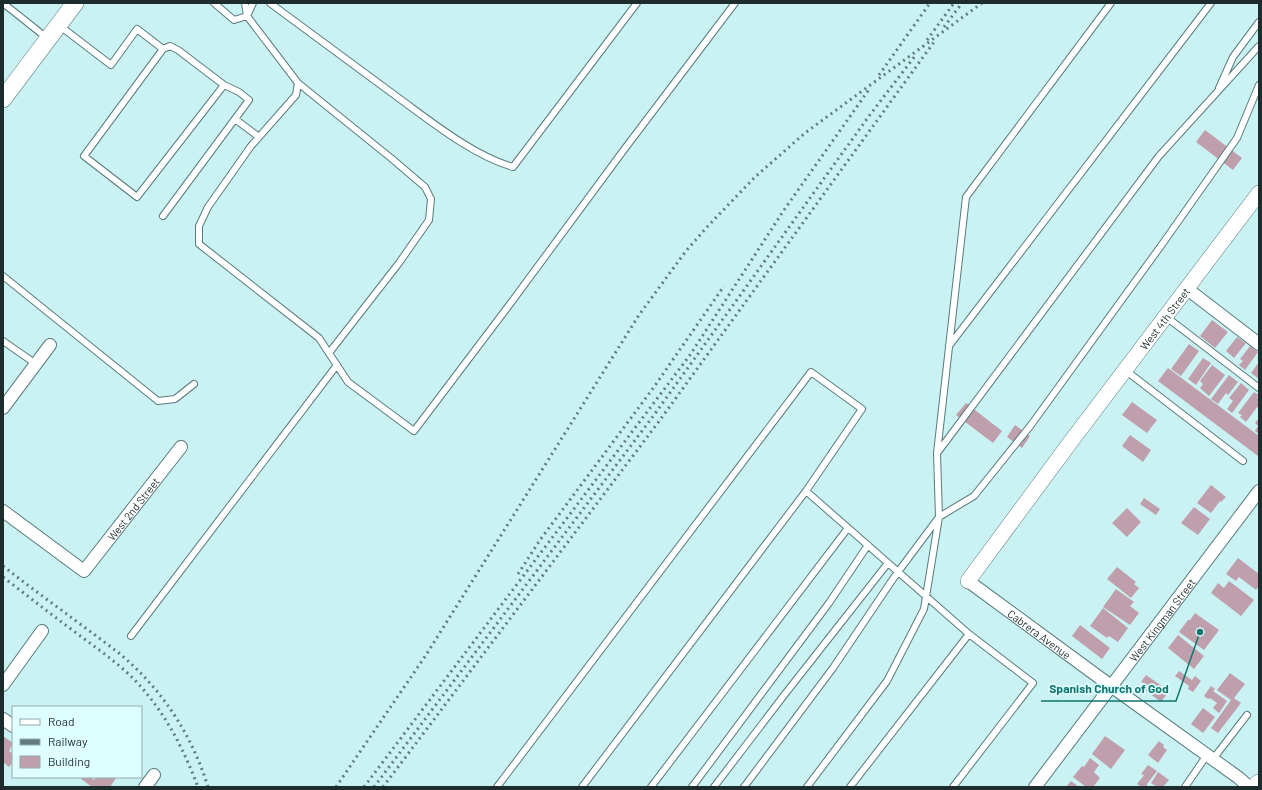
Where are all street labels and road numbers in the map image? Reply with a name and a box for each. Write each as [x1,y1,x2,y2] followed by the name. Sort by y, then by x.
[1137,284,1192,352] street label: West 4th Street
[104,475,161,543] street label: West 2nd Street
[1126,575,1197,664] street label: West Kingman Street
[1006,606,1074,661] street label: Cabrera Avenue

